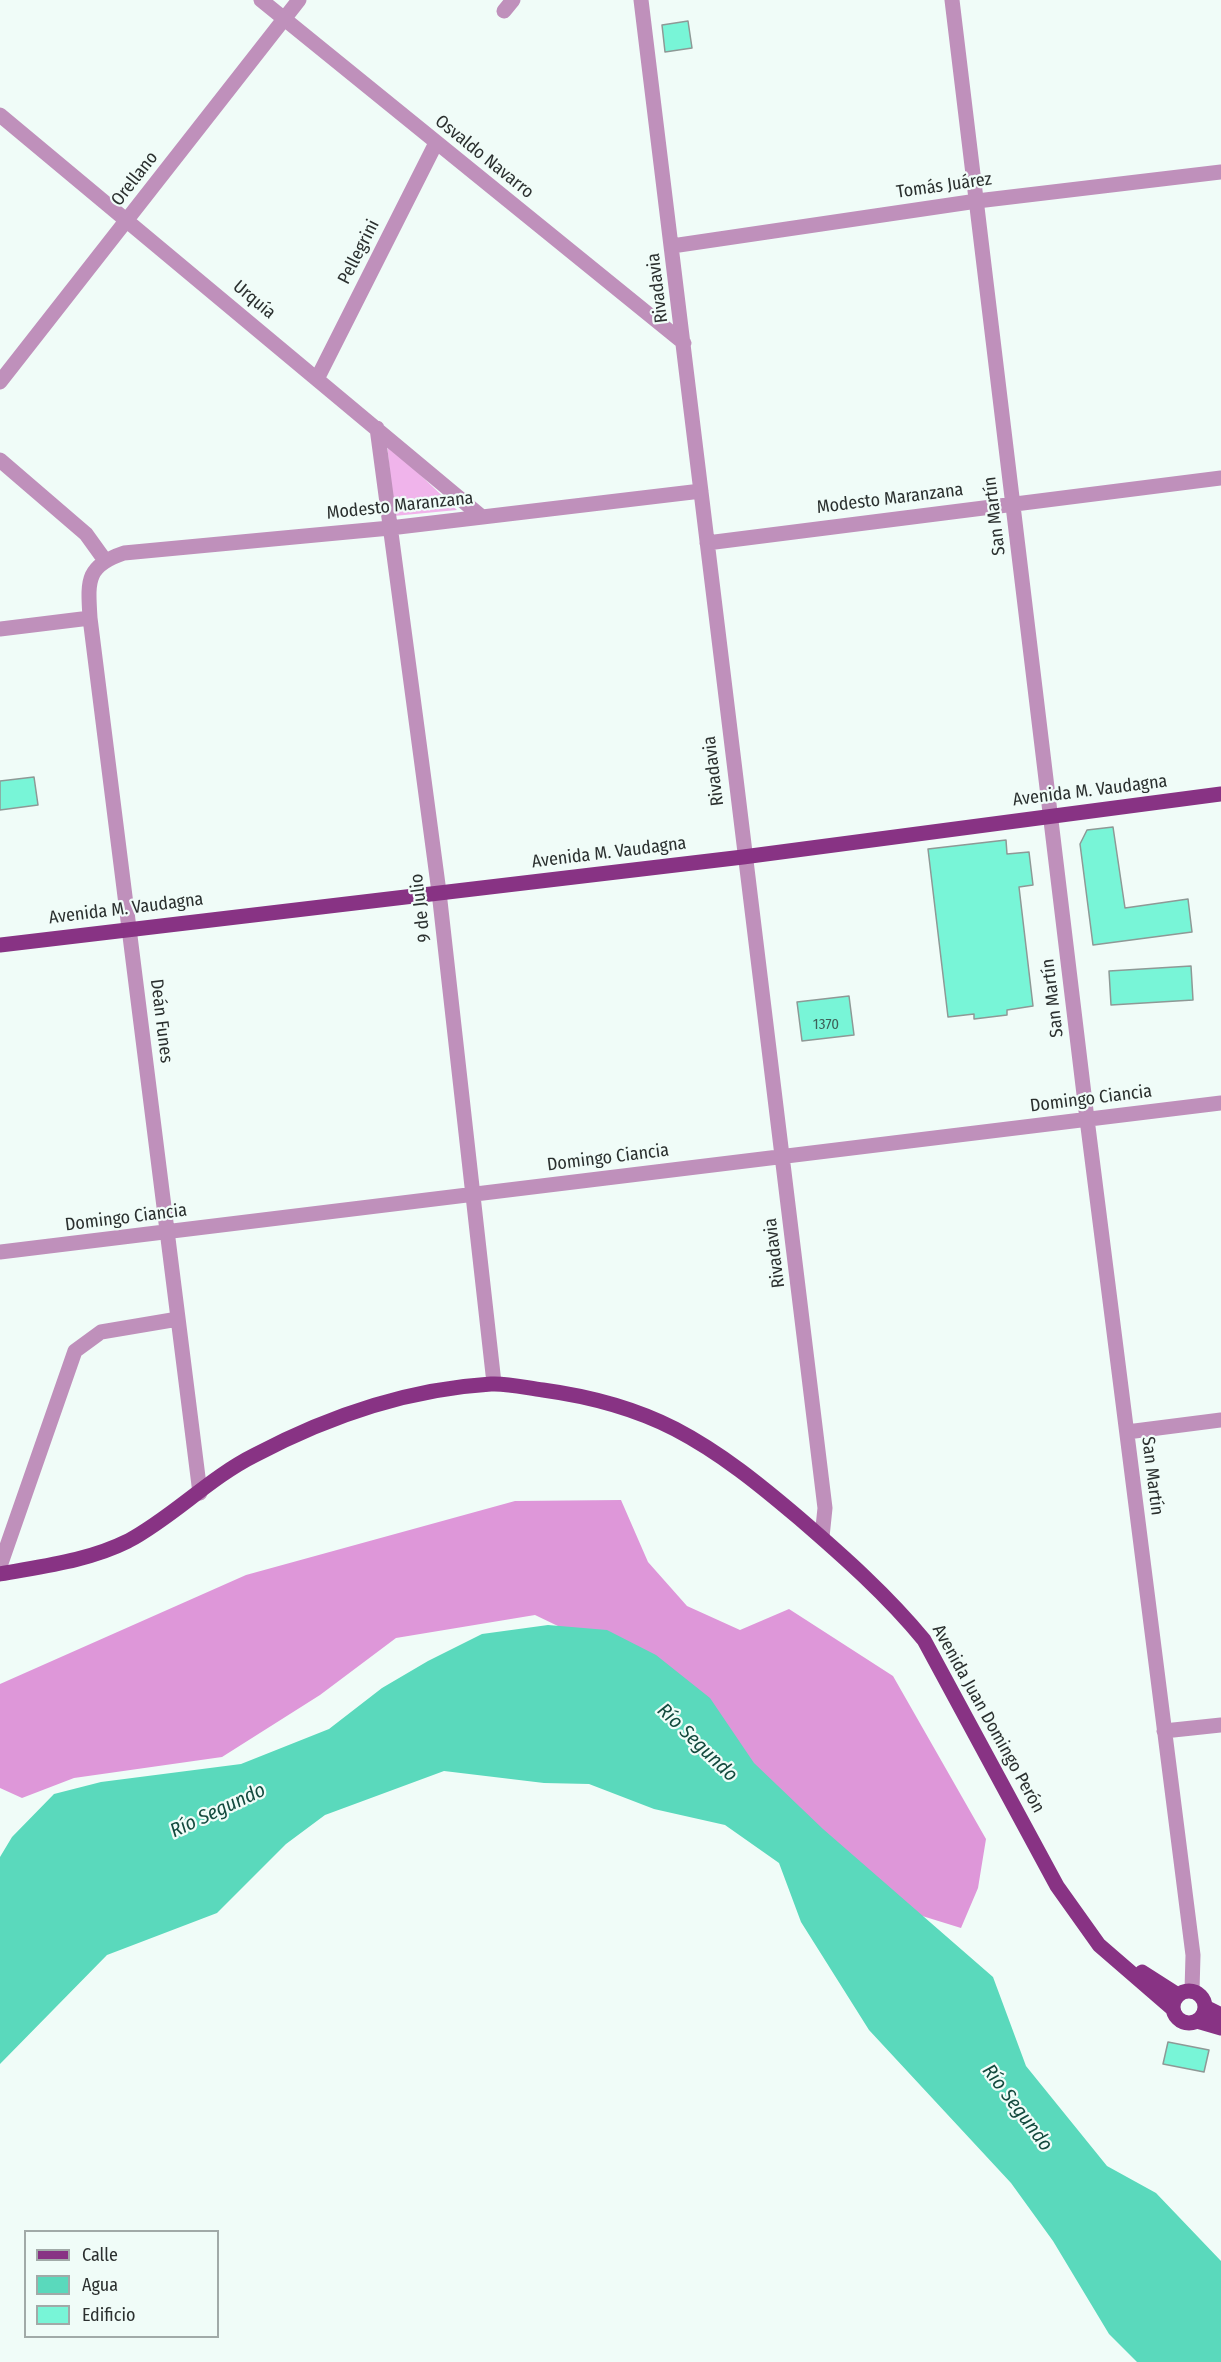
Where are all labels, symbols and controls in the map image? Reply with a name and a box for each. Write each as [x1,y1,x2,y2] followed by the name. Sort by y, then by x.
[430,111,538,203] street label: Osvaldo Navarro
[107,147,163,211] street label: Orellano
[895,169,993,203] street label: Tomás Juárez
[334,216,384,288] street label: Pellegrini
[643,252,673,324] street label: Rivadavia
[228,276,280,324] street label: Urquía
[979,475,1011,557] street label: San Martín
[815,479,965,519] street label: Modesto Maranzana
[326,488,474,524] street label: Modesto Maranzana
[699,735,729,807] street label: Rivadavia
[1011,771,1169,811] street label: Avenida M. Vaudagna
[530,833,688,873] street label: Avenida M. Vaudagna
[406,873,436,943] street label: 9 de Julio
[47,889,205,929] street label: Avenida M. Vaudagna
[1037,957,1069,1039] street label: San Martín
[145,978,177,1064] street label: Deán Funes
[813,1016,839,1034] house number: 1370
[1029,1081,1153,1117] street label: Domingo Ciancia
[546,1140,670,1176] street label: Domingo Ciancia
[64,1200,188,1236] street label: Domingo Ciancia
[760,1217,790,1289] street label: Rivadavia
[1136,1435,1168,1517] street label: San Martín
[927,1621,1049,1817] street label: Avenida Juan Domingo Perón
[652,1699,742,1787] water label: Río Segundo
[166,1778,270,1844] water label: Río Segundo
[977,2060,1057,2156] water label: Río Segundo
[24,2230,219,2338] legend
[82,2244,118,2266] text: Calle
[82,2274,118,2296] text: Agua
[82,2304,135,2326] text: Edificio

